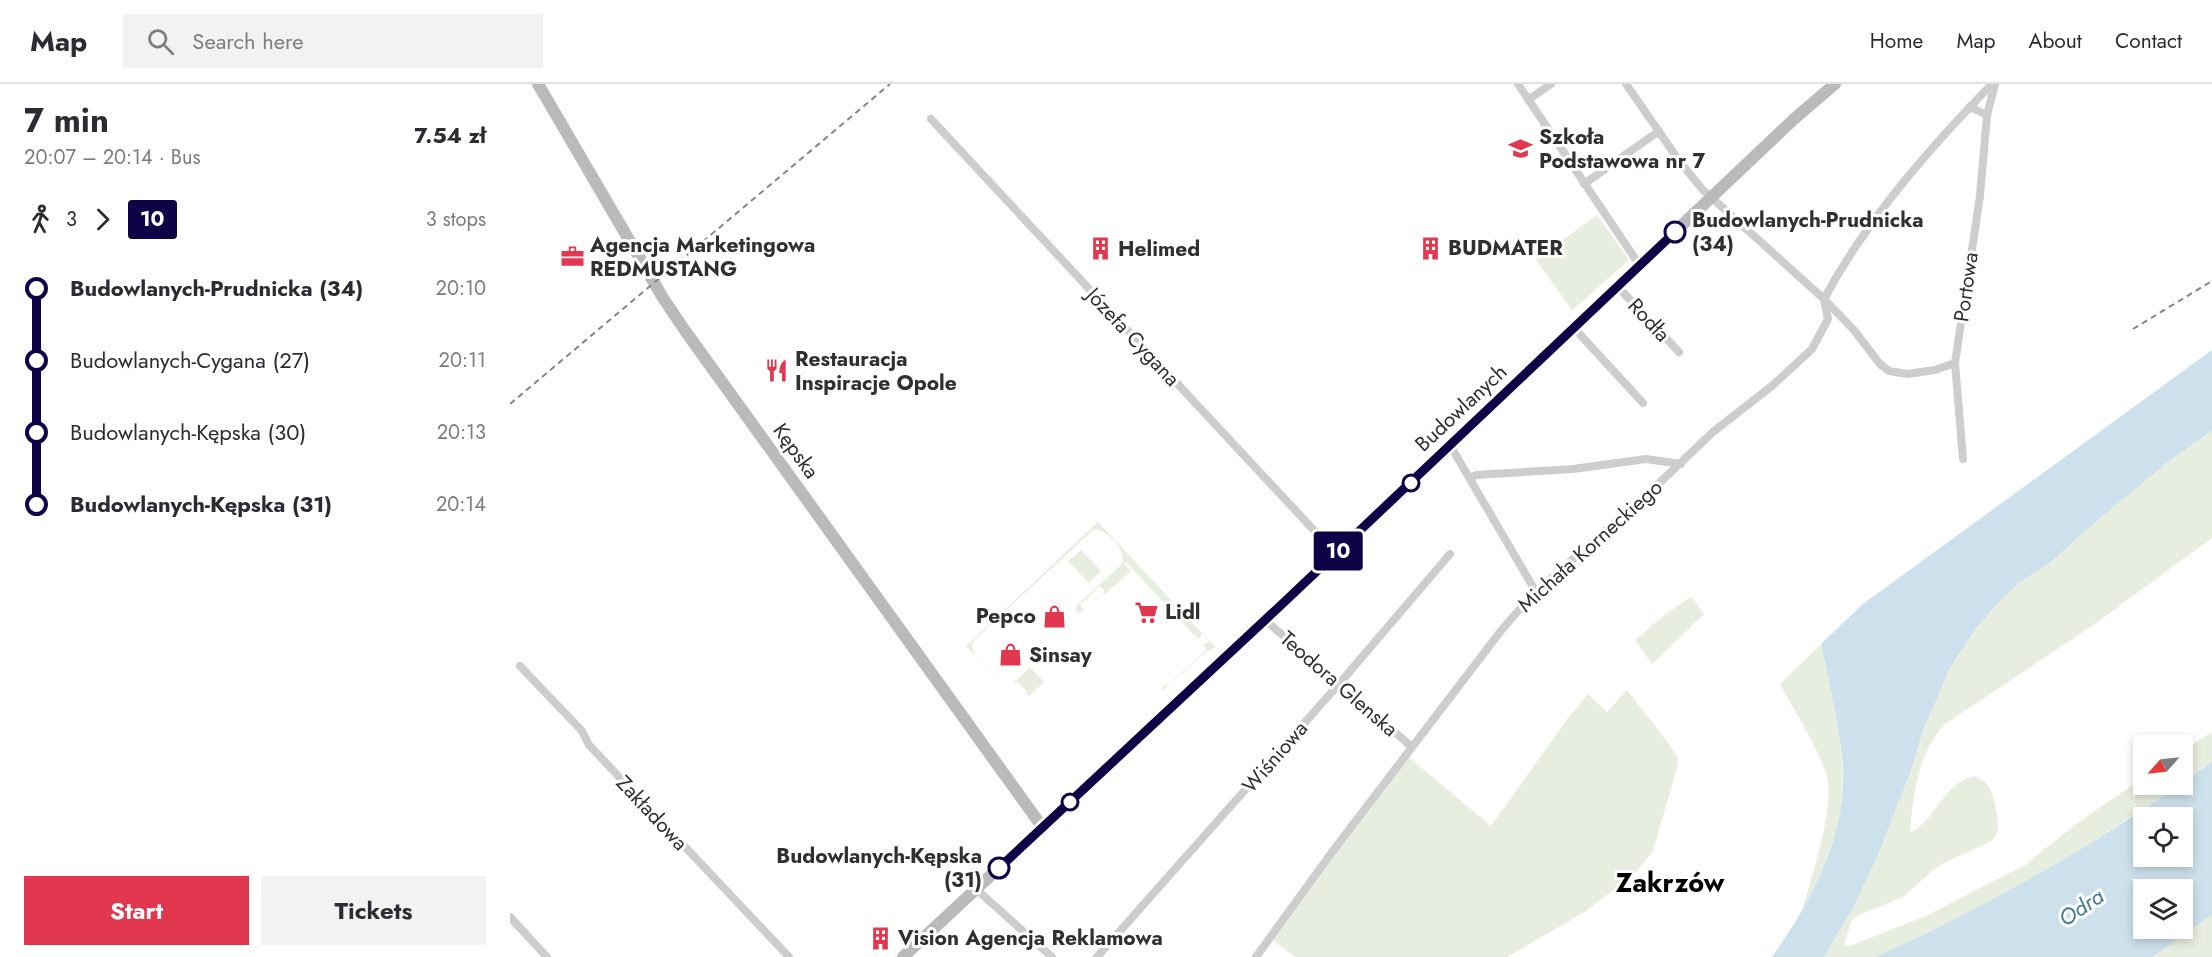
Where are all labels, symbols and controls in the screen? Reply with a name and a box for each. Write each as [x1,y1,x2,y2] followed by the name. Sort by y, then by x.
[123,14,543,68] search box
[30,21,87,62] text: Map
[144,25,177,58] icon: search
[192,25,304,57] text: Search here
[1870,26,1923,56] text: Home
[1956,26,1996,56] text: Map
[2029,26,2082,56] text: About
[2115,26,2182,56] text: Contact
[24,97,109,144] text: 7 min
[414,119,486,151] text: 7.54 zł
[1539,122,1706,176] place label: Szkoła Podstawowa nr 7
[1508,136,1534,162] school or university icon: Szkoła Podstawowa nr 7
[24,143,200,172] text: 20:07 – 20:14 · Bus
[24,203,57,236] icon: walk
[86,203,119,236] icon: forward
[140,204,165,234] text: 10
[66,205,77,234] text: 3
[426,205,486,234] text: 3 stops
[1692,205,1924,259] place label: Budowlanych-Prudnicka (34)
[1664,221,1686,243] marker: Budowlanych-Prudnicka (34)
[589,230,815,284] place label: Agencja Marketingowa REDMUSTANG
[1448,233,1563,263] place label: BUDMATER
[1118,234,1200,264] place label: Helimed
[1417,235,1443,261] building icon: BUDMATER
[1087,236,1113,262] building icon: Helimed
[559,244,585,270] office icon: Agencja Marketingowa REDMUSTANG
[1946,250,1986,324] street label: Portowa
[70,272,363,304] text: Budowlanych-Prudnicka (34)
[436,274,486,303] text: 20:10
[1077,279,1187,393] street label: Józefa Cygana
[1621,291,1677,349] street label: Rodła
[70,344,310,376] text: Budowlanych-Cygana (27)
[795,344,957,398] place label: Restauracja Inspiracje Opole
[439,346,486,375] text: 20:11
[1408,357,1514,459] street label: Budowlanych
[764,358,790,384] restaurant icon: Restauracja Inspiracje Opole
[70,416,306,448] text: Budowlanych-Kępska (30)
[766,417,826,485] street label: Kępska
[437,418,486,447] text: 20:13
[1511,473,1669,619] street label: Michała Korneckiego
[1402,474,1420,492] unlabelled marker
[70,488,332,520] text: Budowlanych-Kępska (31)
[436,490,486,519] text: 20:14
[1311,532,1365,570] line badge: 10
[1326,536,1350,566] text: 10
[1165,597,1201,627] place label: Lidl
[1134,599,1160,625] supermarket icon: Lidl
[976,601,1036,631] place label: Pepco
[1041,603,1067,629] shop icon: Pepco
[1273,624,1405,744] street label: Teodora Glenska
[1029,640,1093,670] place label: Sinsay
[998,642,1024,668] shop icon: Sinsay
[1235,714,1315,800] street label: Wiśniowa
[2133,735,2193,795] north arrow
[2133,735,2193,939] map controls
[609,769,695,857] street label: Zakładowa
[1061,793,1079,811] unlabelled marker
[2133,807,2193,867] button: locate
[776,841,982,895] place label: Budowlanych-Kępska (31)
[988,857,1010,879] marker: Budowlanych-Kępska (31)
[1616,863,1725,902] district label: Zakrzów
[24,876,249,945] button: Start
[261,876,486,945] button: Tickets
[2133,879,2193,939] button: layers
[2052,880,2110,934] water label: Odra
[897,923,1163,953] place label: Vision Agencja Reklamowa
[867,925,893,951] building icon: Vision Agencja Reklamowa

